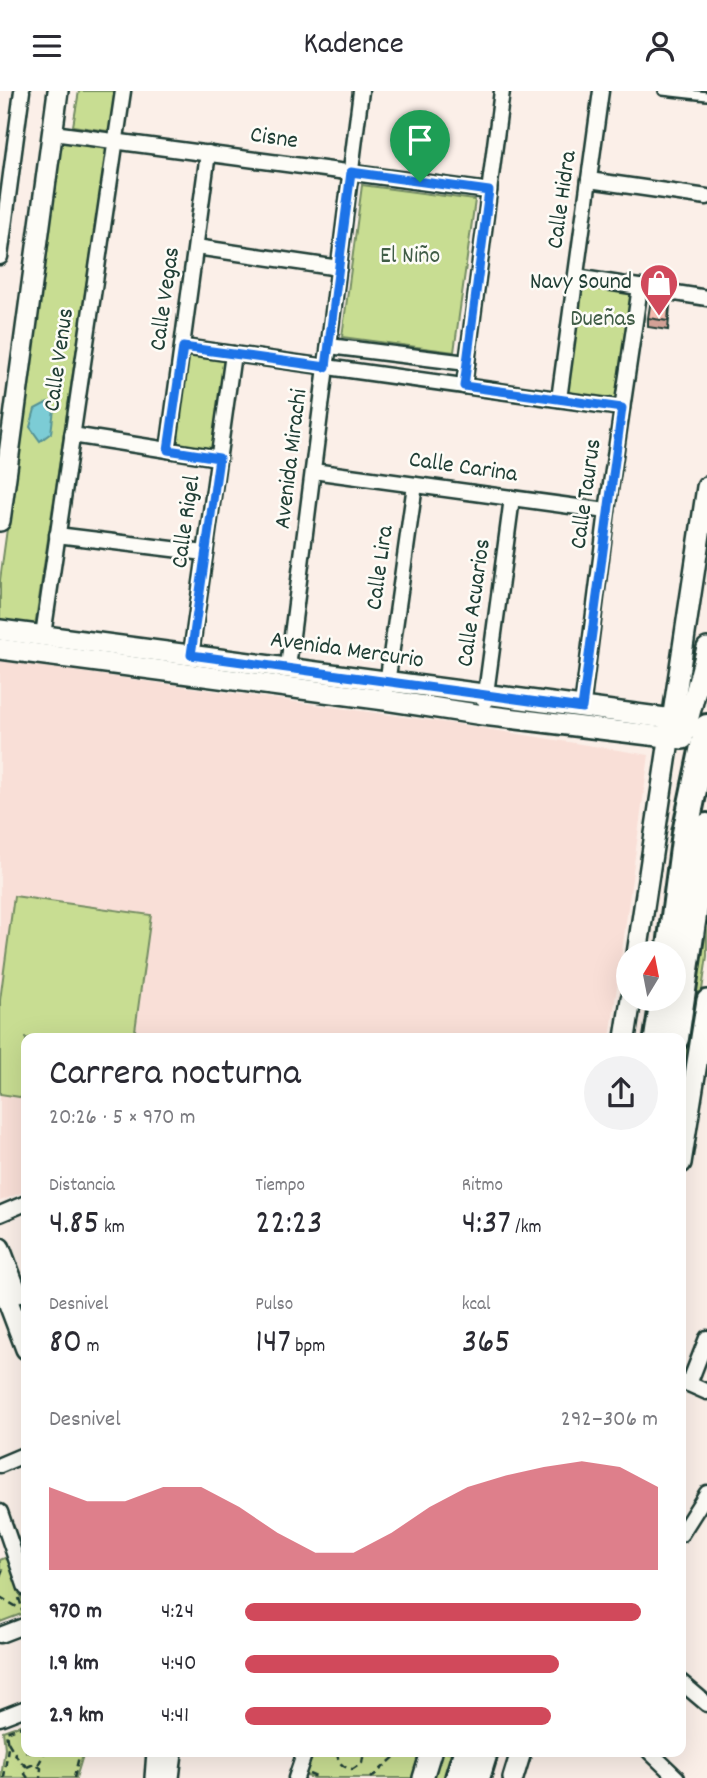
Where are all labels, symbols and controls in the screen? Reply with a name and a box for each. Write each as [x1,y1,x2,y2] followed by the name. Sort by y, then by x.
[303,23,404,69] text: Kadence
[28,27,66,65] icon: menu
[641,27,679,65] icon: person
[390,110,450,182] pin
[248,119,300,159] street label: Cisne
[401,121,439,159] icon: arrive
[539,148,587,251] street label: Calle Hidra
[380,240,440,274] park label: El Niño
[142,245,190,353] street label: Calle Vegas
[638,262,680,317] shop icon: Navy Sound
[530,266,632,300] place label: Navy Sound
[570,303,636,337] park label: Dueñas
[36,306,84,414] street label: Calle Venus
[267,387,317,531] street label: Avenida Mirachi
[562,437,612,551] street label: Calle Taurus
[406,444,520,493] street label: Calle Carina
[164,473,210,571] street label: Calle Rigel
[358,523,404,612] street label: Calle Lira
[449,537,501,669] street label: Calle Acuarios
[268,623,426,679] street label: Avenida Mercurio
[616,941,686,1011] north arrow
[616,941,686,1011] map controls
[49,1048,301,1103] text: Carrera nocturna
[584,1056,658,1130] button: share
[49,1102,196,1135] text: 20:26 · 5 × 970 m
[49,1173,115,1200] text: Distancia
[255,1173,305,1200] text: Tiempo
[462,1173,503,1200] text: Ritmo
[49,1200,100,1250] text: 4.85
[255,1200,323,1250] text: 22:23
[462,1200,511,1250] text: 4:37
[100,1215,125,1242] text: km
[511,1215,542,1242] text: /km
[49,1292,108,1319] text: Desnivel
[255,1292,293,1319] text: Pulso
[462,1292,491,1319] text: kcal
[49,1319,82,1369] text: 80
[255,1319,291,1369] text: 147
[462,1319,511,1369] text: 365
[82,1334,100,1361] text: m
[291,1334,325,1361] text: bpm
[49,1404,121,1437] text: Desnivel
[561,1404,658,1437] text: 292–306 m
[49,1596,102,1629] text: 970 m
[161,1596,194,1629] text: 4:24
[49,1648,99,1681] text: 1.9 km
[161,1648,196,1681] text: 4:40
[49,1700,104,1733] text: 2.9 km
[161,1700,189,1733] text: 4:41

